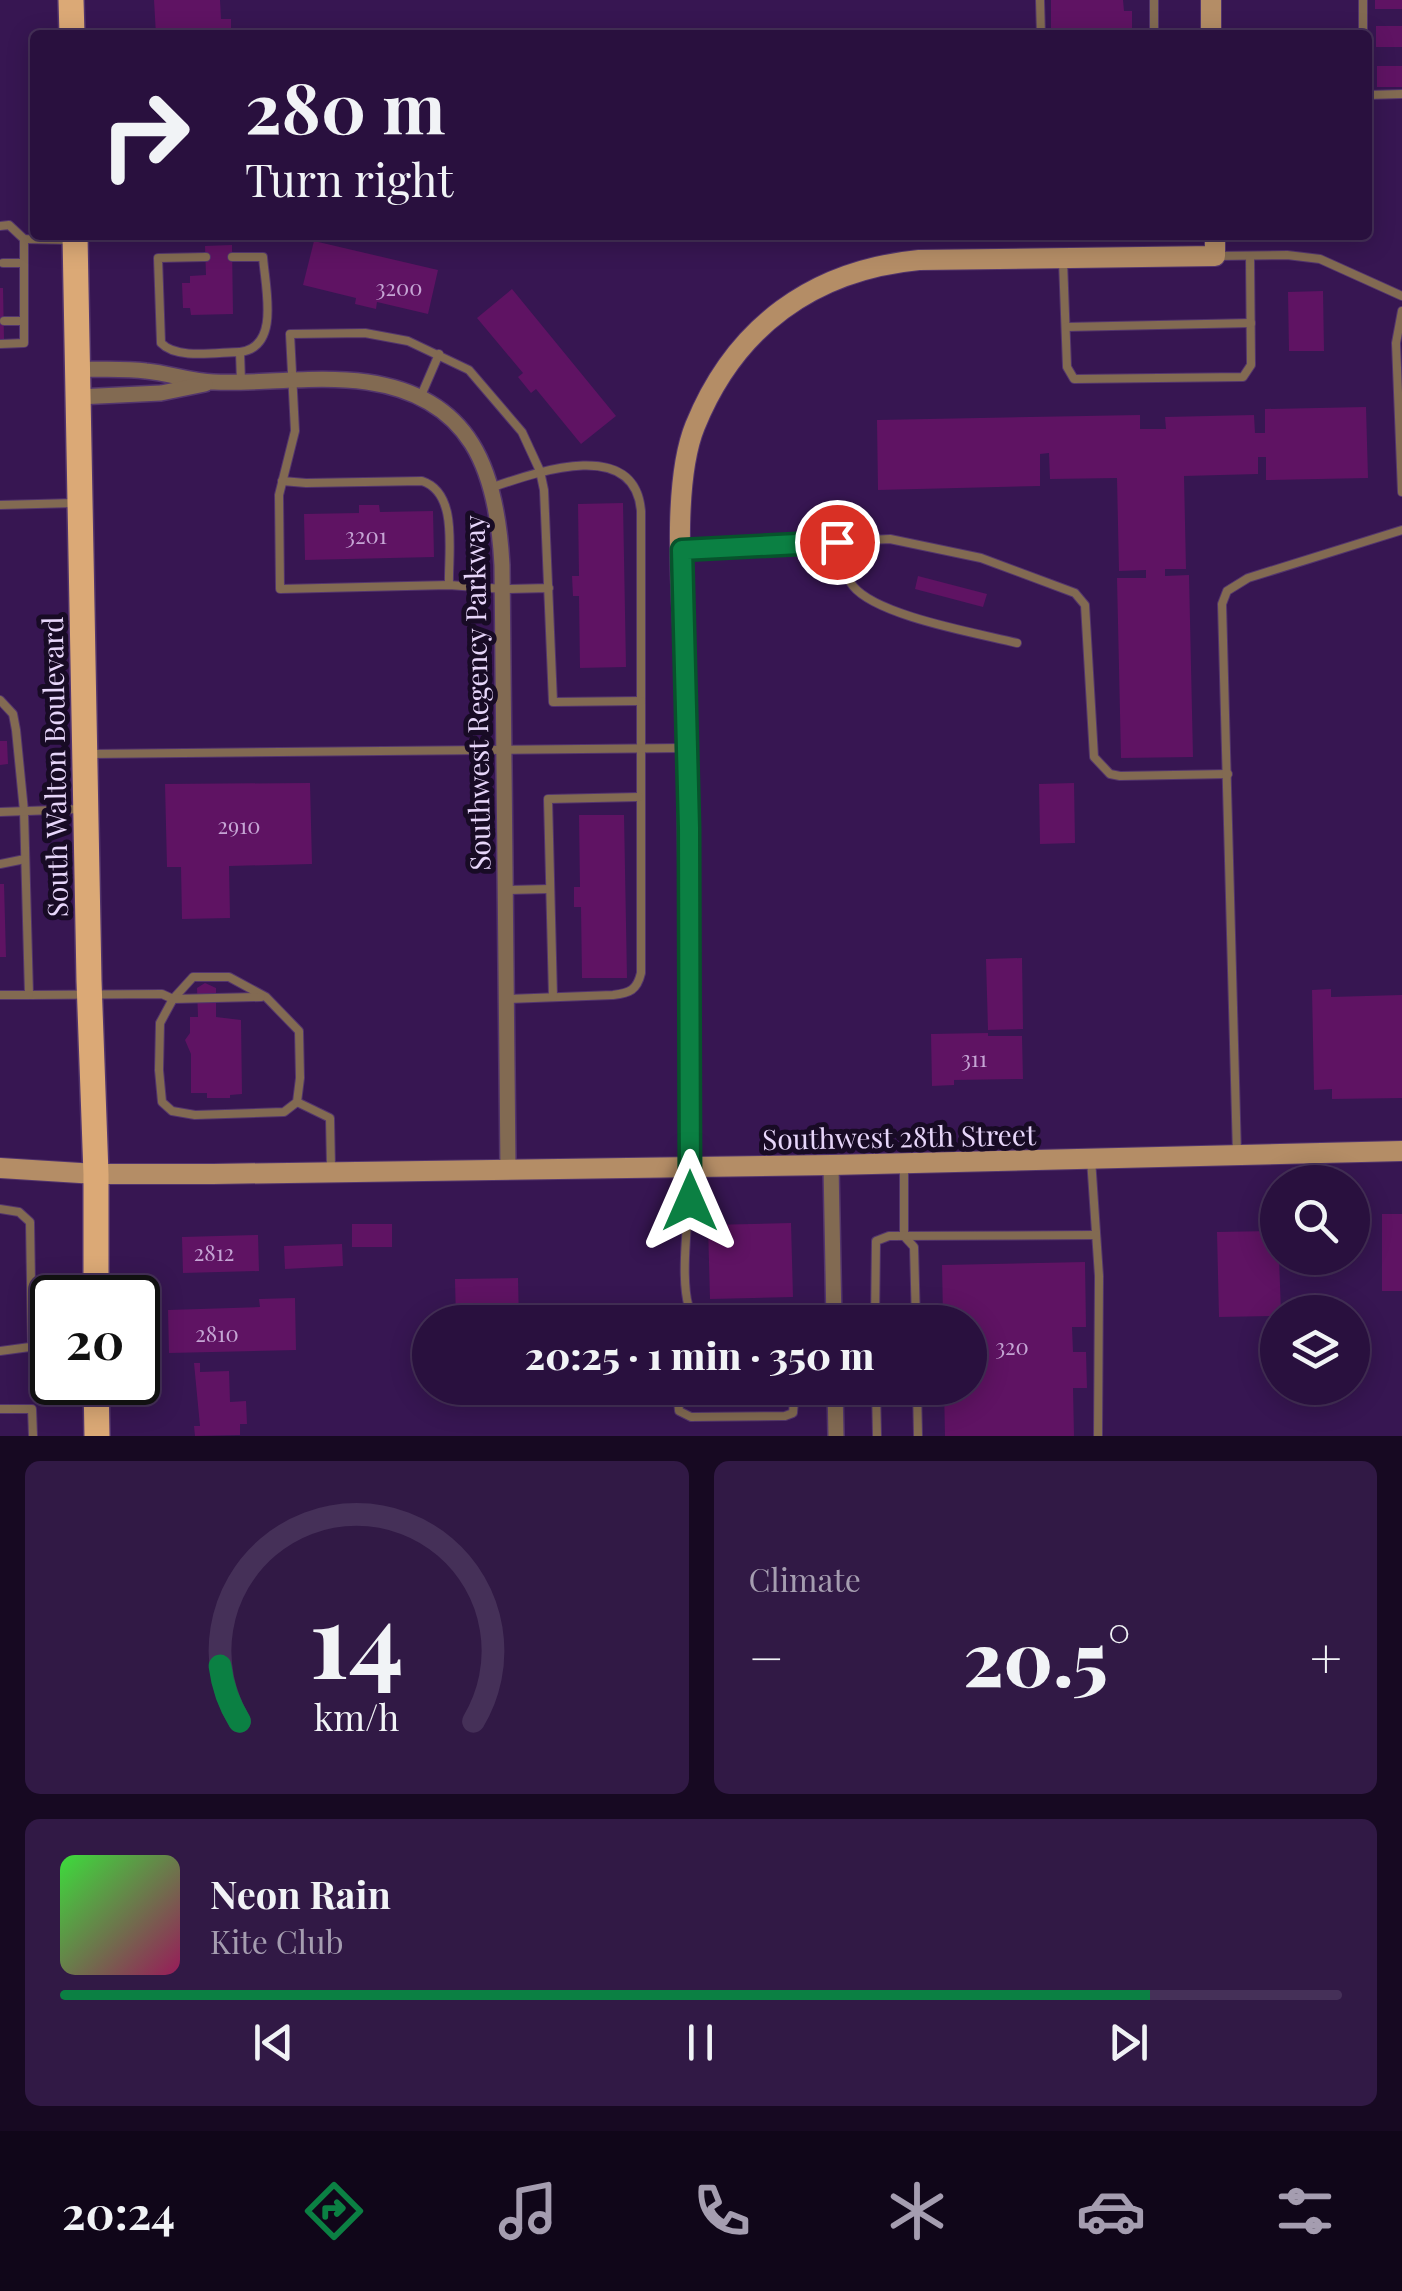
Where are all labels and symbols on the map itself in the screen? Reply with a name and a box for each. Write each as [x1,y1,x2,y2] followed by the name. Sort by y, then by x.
[376,272,422,302] house number: 3200
[795,500,880,585] pin
[454,515,498,871] street label: Southwest Regency Parkway
[345,520,387,550] house number: 3201
[33,616,75,918] street label: South Walton Boulevard
[217,810,261,840] house number: 2910
[961,1043,987,1073] house number: 311
[762,1115,1037,1157] street label: Southwest 28th Street
[638,1149,742,1253] position arrow
[194,1237,234,1267] house number: 2812
[30,1275,160,1405] speed limit sign: 20
[195,1318,239,1348] house number: 2810
[995,1331,1029,1361] house number: 320

